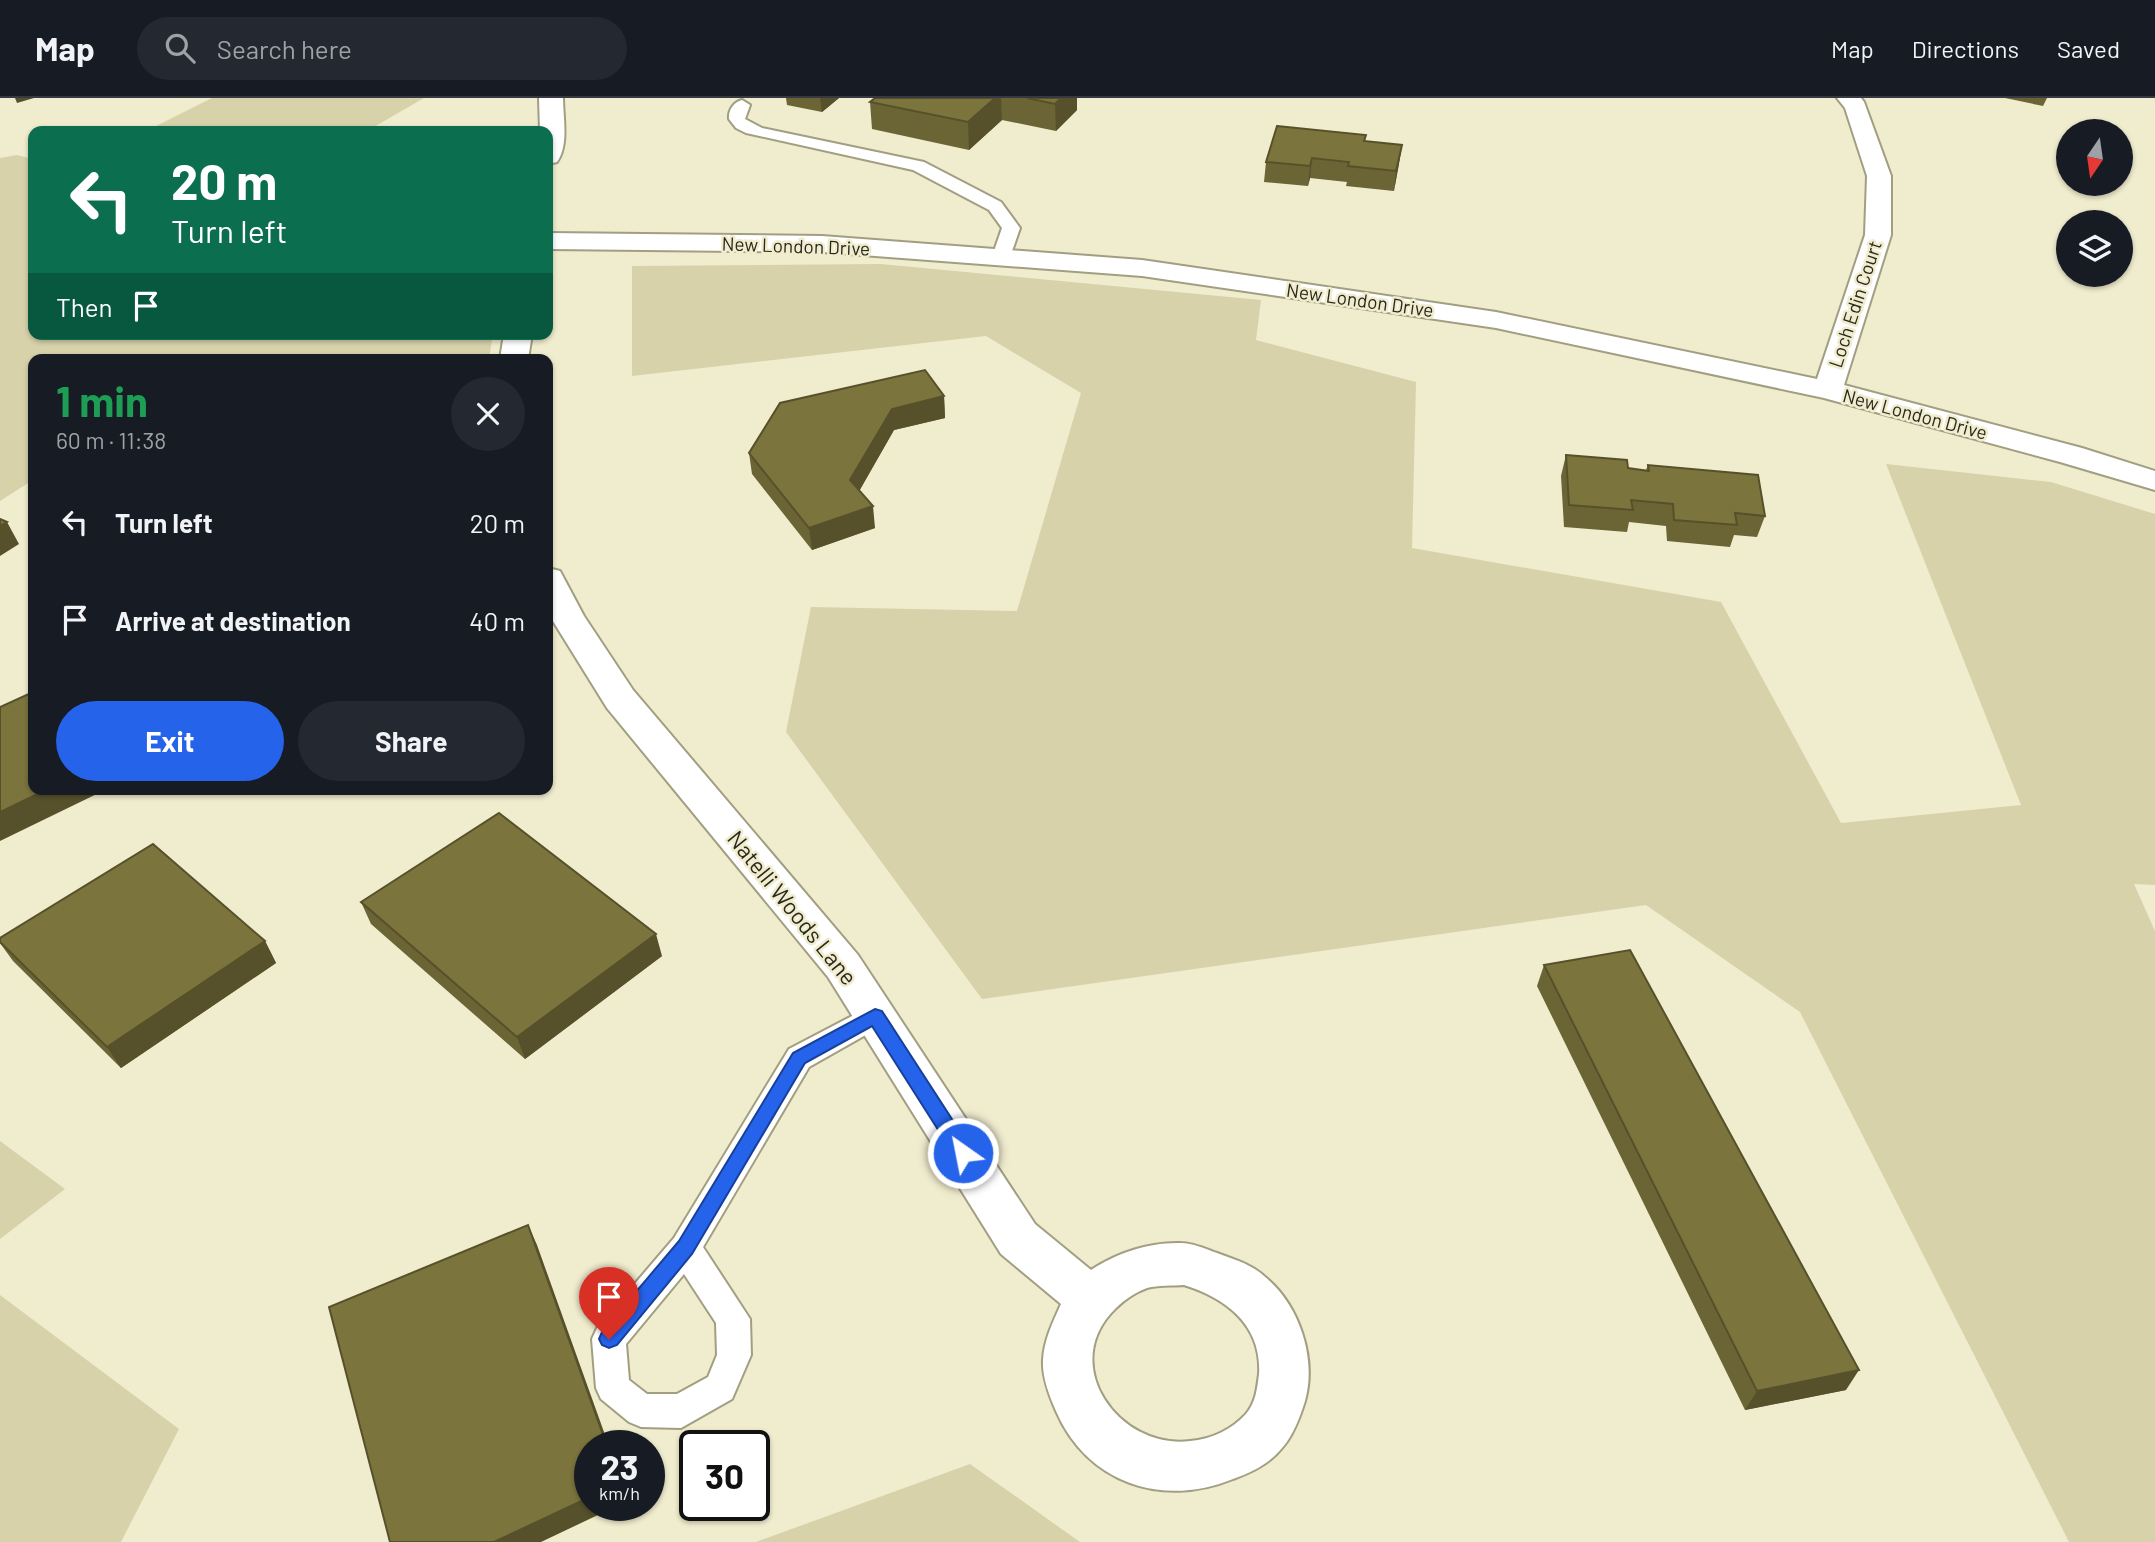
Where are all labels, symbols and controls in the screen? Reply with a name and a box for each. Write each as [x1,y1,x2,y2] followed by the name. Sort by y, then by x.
[137,17,627,80] search box
[35,28,95,68] text: Map
[161,29,199,67] icon: search
[217,33,352,64] text: Search here
[1831,34,1874,63] text: Map
[1912,34,2019,63] text: Directions
[2057,34,2120,63] text: Saved
[2056,119,2133,196] north arrow
[2056,119,2133,287] map controls
[171,151,277,210] text: 20 m
[56,154,147,245] icon: left
[2056,210,2133,287] button: layers
[171,211,288,249] text: Turn left
[721,231,871,260] street label: New London Drive
[1823,238,1886,370] street label: Loch Edin Court
[1285,278,1435,321] street label: New London Drive
[127,287,165,325] icon: arrive
[56,291,113,322] text: Then
[56,375,148,425] text: 1 min
[451,377,525,451] button: close
[1840,383,1990,444] street label: New London Drive
[56,426,166,454] text: 60 m · 11:38
[56,503,94,541] icon: left
[115,507,213,538] text: Turn left
[470,507,525,538] text: 20 m
[56,601,94,639] icon: arrive
[115,605,351,636] text: Arrive at destination
[469,605,525,636] text: 40 m
[56,701,284,781] button: Exit
[298,701,525,781] button: Share
[722,825,864,990] street label: Natelli Woods Lane
[926,1116,1000,1190] position arrow
[579,1267,639,1339] pin
[590,1278,628,1316] icon: arrive
[679,1430,770,1521] speed limit sign: 30
[600,1445,639,1487] text: 23
[599,1482,640,1504] text: km/h

